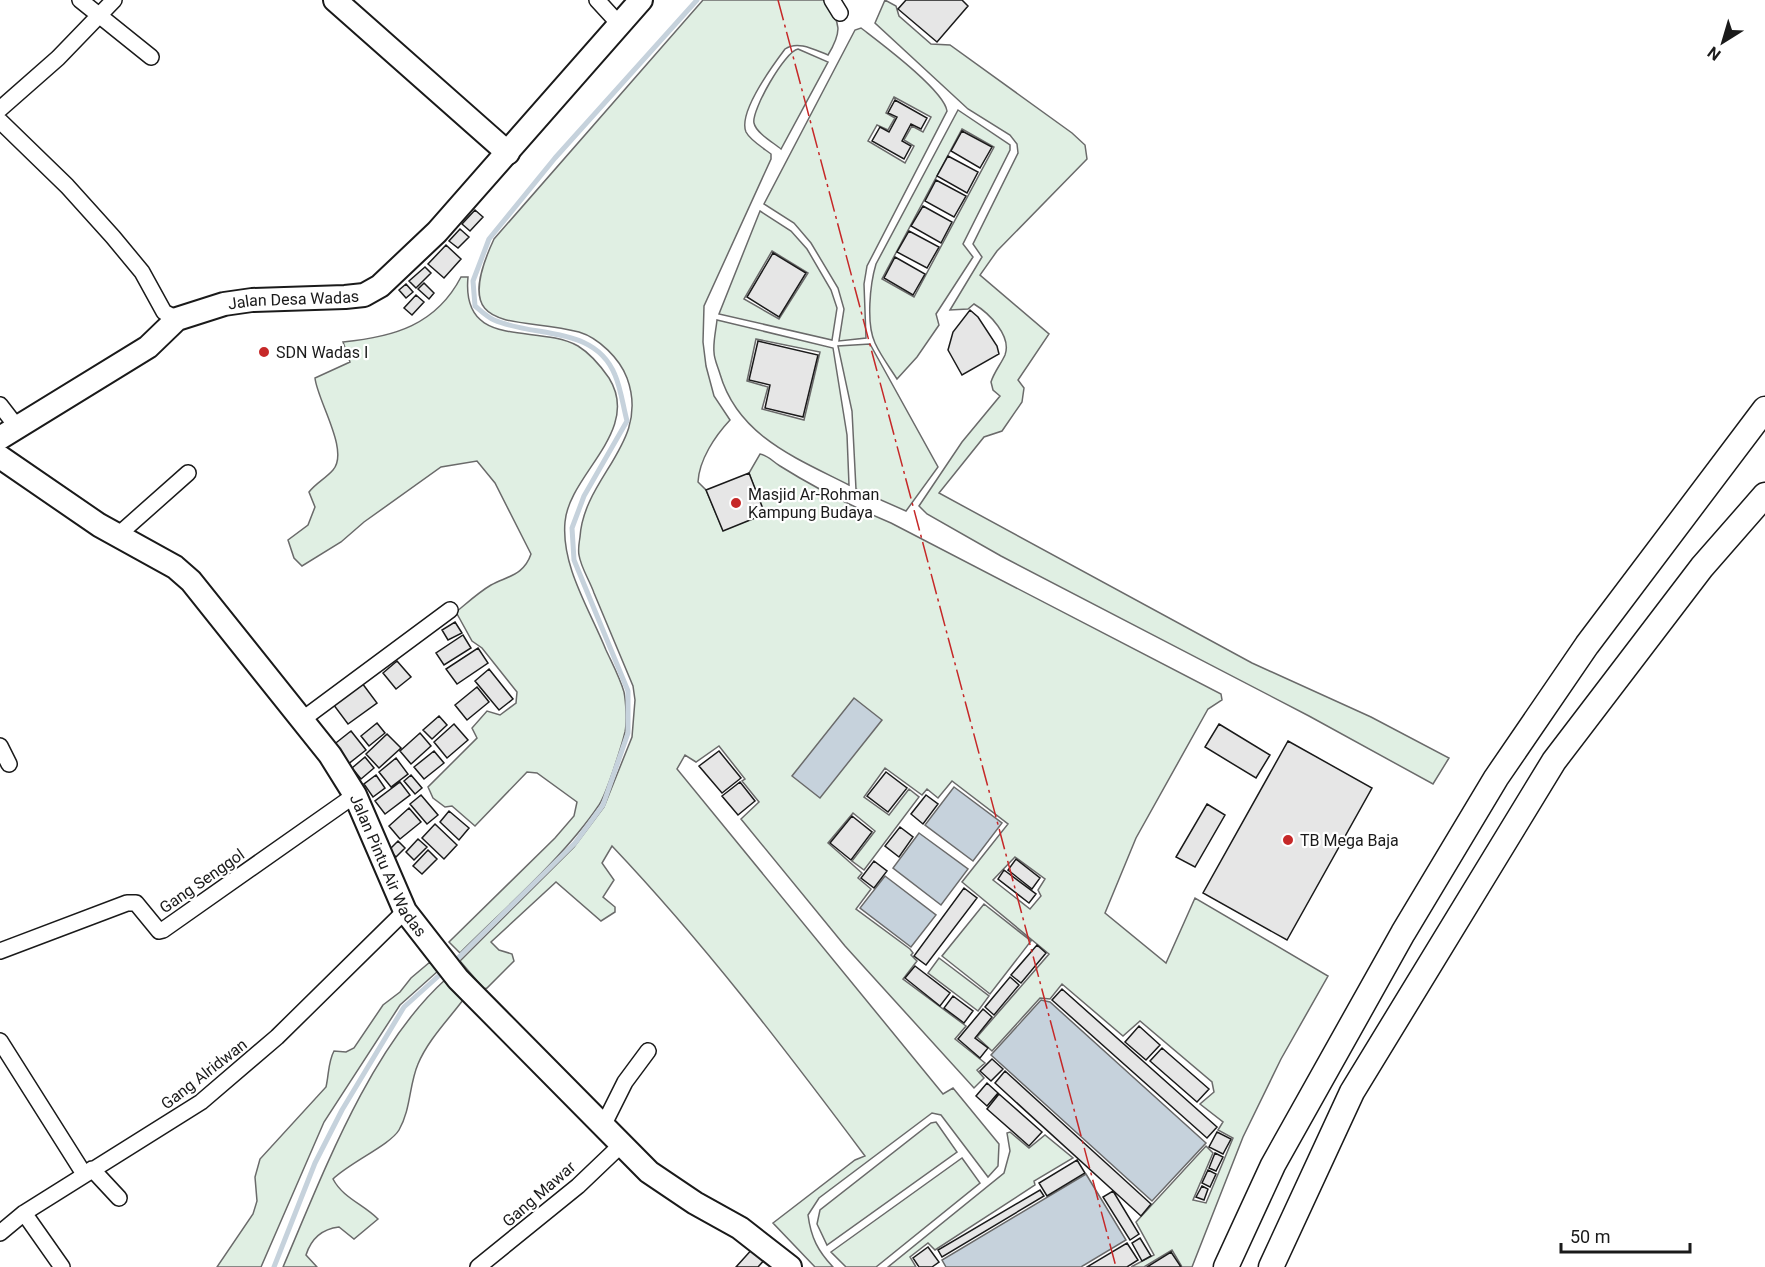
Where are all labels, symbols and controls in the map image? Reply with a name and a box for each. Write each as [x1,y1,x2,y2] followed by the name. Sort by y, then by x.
[1693,12,1753,72] north arrow
[1704,43,1725,65] text: N
[226,286,360,313] street label: Jalan Desa Wadas
[276,343,368,362] place label: SDN Wadas I
[257,345,271,359] marker: SDN Wadas I
[748,485,879,522] place label: Masjid Ar-Rohman Kampung Budaya
[729,496,743,510] marker: Masjid Ar-Rohman Kampung Budaya
[346,791,431,940] street label: Jalan Pintu Air Wadas
[1300,831,1399,850] place label: TB Mega Baja
[1281,833,1295,847] marker: TB Mega Baja
[156,845,248,917] street label: Gang Senggol
[157,1035,251,1113] street label: Gang Alridwan
[499,1157,580,1231] street label: Gang Mawar
[1561,1216,1690,1254] scale bar
[1570,1226,1610,1247] text: 50 m

